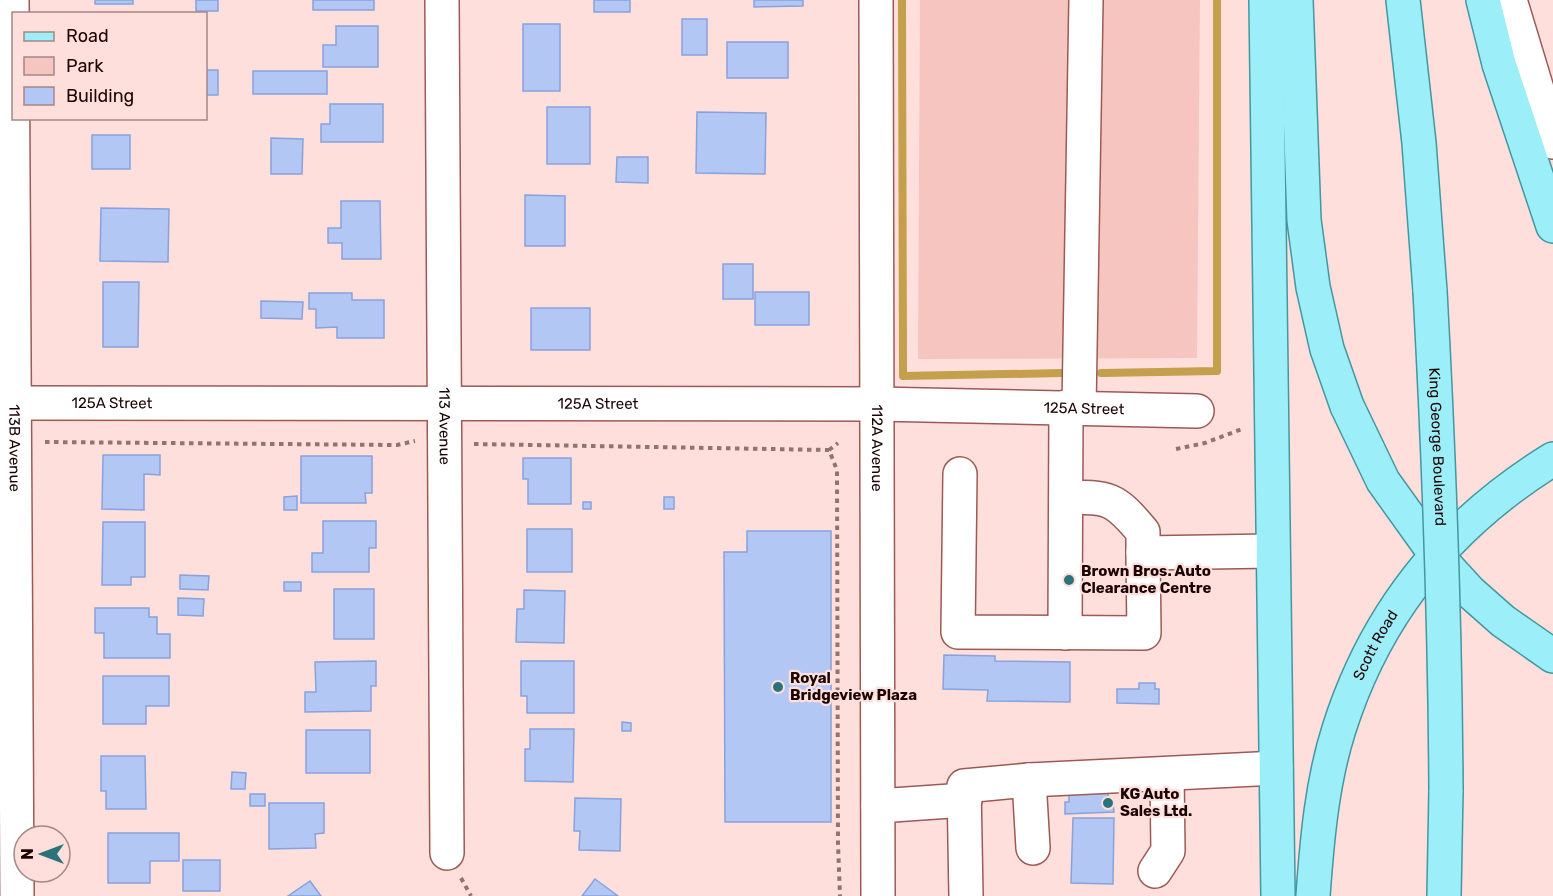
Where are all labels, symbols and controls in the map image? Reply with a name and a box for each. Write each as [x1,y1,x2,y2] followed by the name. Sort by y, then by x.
[12,12,207,120] legend
[66,25,109,47] text: Road
[66,55,104,77] text: Park
[66,85,134,107] text: Building
[1425,367,1450,526] street label: King George Boulevard
[435,387,454,465] street label: 113 Avenue
[72,394,153,412] street label: 125A Street
[558,395,639,413] street label: 125A Street
[1043,399,1125,418] street label: 125A Street
[5,404,24,492] street label: 113B Avenue
[868,404,886,492] street label: 112A Avenue
[1081,562,1211,597] place label: Brown Bros. Auto Clearance Centre
[1062,573,1076,587] marker: Brown Bros. Auto Clearance Centre
[1349,607,1402,683] street label: Scott Road
[790,669,917,704] place label: Royal Bridgeview Plaza
[771,680,785,694] marker: Royal Bridgeview Plaza
[1120,785,1192,820] place label: KG Auto Sales Ltd.
[1101,796,1115,810] marker: KG Auto Sales Ltd.
[12,824,72,884] north arrow
[18,848,37,860] text: N

